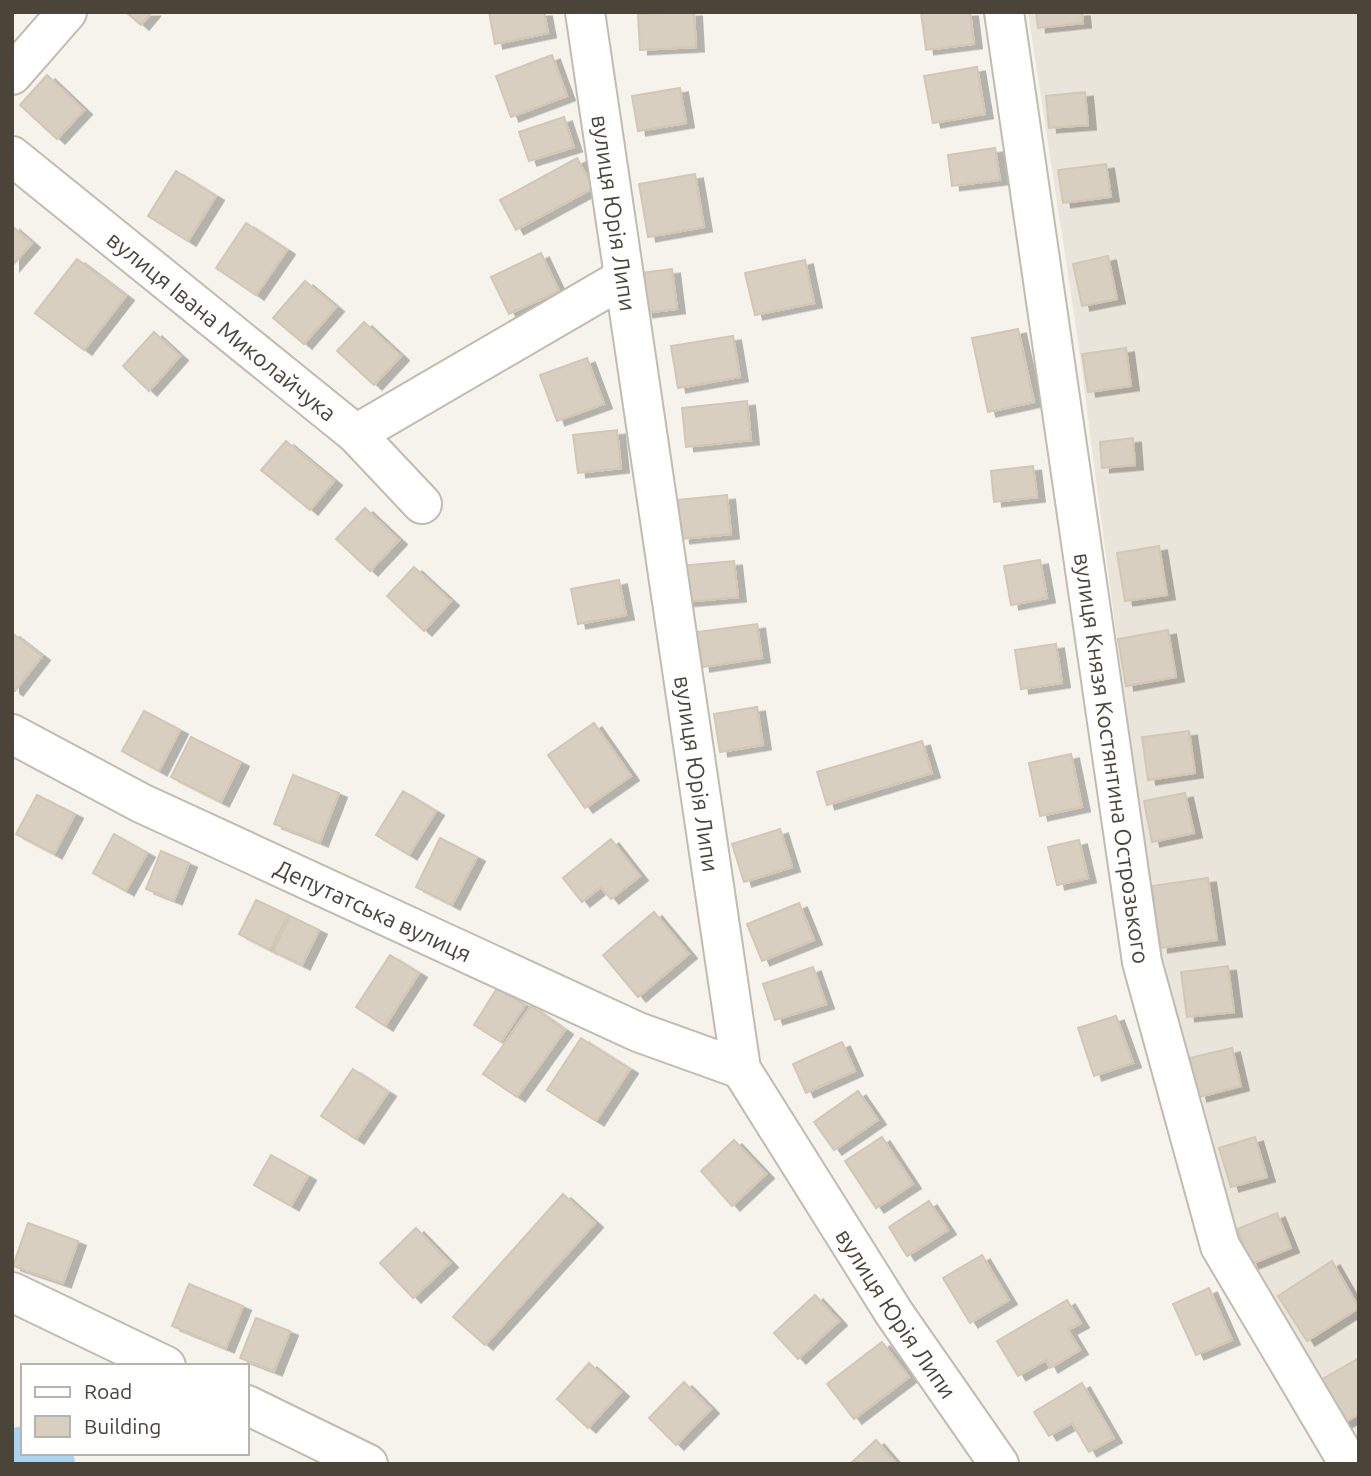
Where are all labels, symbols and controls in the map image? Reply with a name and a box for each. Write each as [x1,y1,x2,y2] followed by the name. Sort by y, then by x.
[588,113,641,313] street label: вулиця Юрія Липи
[103,226,341,426] street label: вулиця Івана Миколайчука
[1070,551,1155,965] street label: вулиця Князя Костянтина Острозького
[671,674,724,874] street label: вулиця Юрія Липи
[271,854,475,966] street label: Депутатська вулиця
[832,1224,962,1403] street label: вулиця Юрія Липи
[21,1364,248,1455] legend
[84,1379,132,1403] text: Road
[84,1414,161,1438] text: Building

